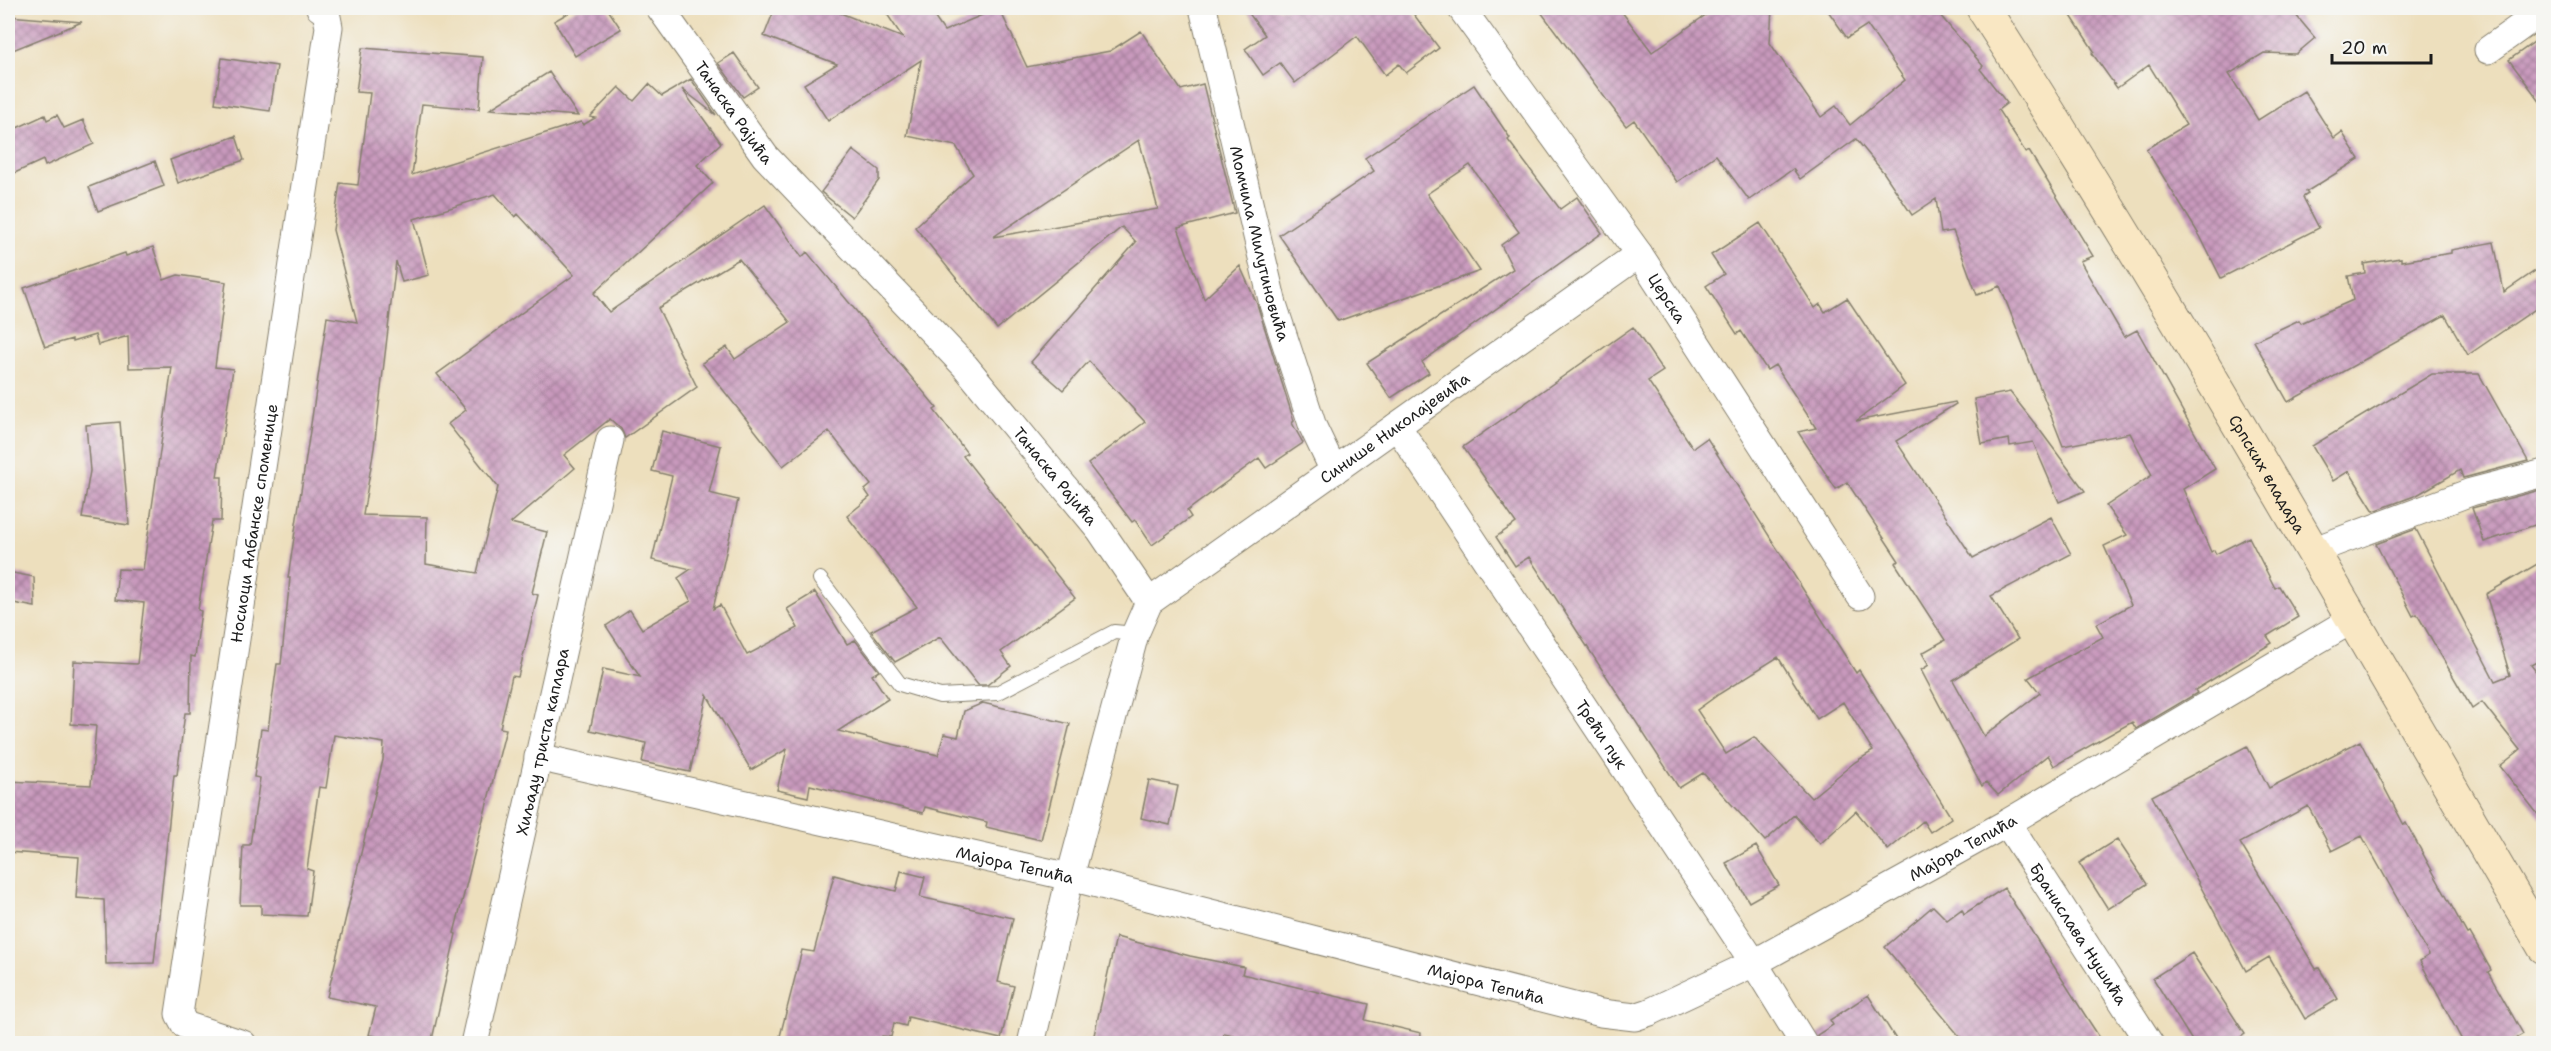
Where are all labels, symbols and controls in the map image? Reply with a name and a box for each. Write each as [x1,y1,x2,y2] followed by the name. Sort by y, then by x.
[2332,27,2431,65] scale bar
[2341,36,2387,60] text: 20 m
[690,57,777,169] street label: Танаска Рајића
[1225,144,1294,344] street label: Момчила Милутиновића
[1643,269,1691,327] street label: Церска
[1316,368,1474,488] street label: Синише Николајевића
[226,402,283,644] street label: Носиоци Албанске споменице
[2224,411,2310,537] street label: Српских владара
[1009,423,1102,530] street label: Танаска Рајића
[511,646,574,837] street label: Хиљаду триста каплара
[1571,696,1632,773] street label: Трећи пук
[1905,810,2021,886] street label: Мајора Тепића
[954,842,1076,889] street label: Мајора Тепића
[2025,859,2132,1009] street label: Бранислава Нушића
[1425,959,1547,1009] street label: Мајора Тепића

